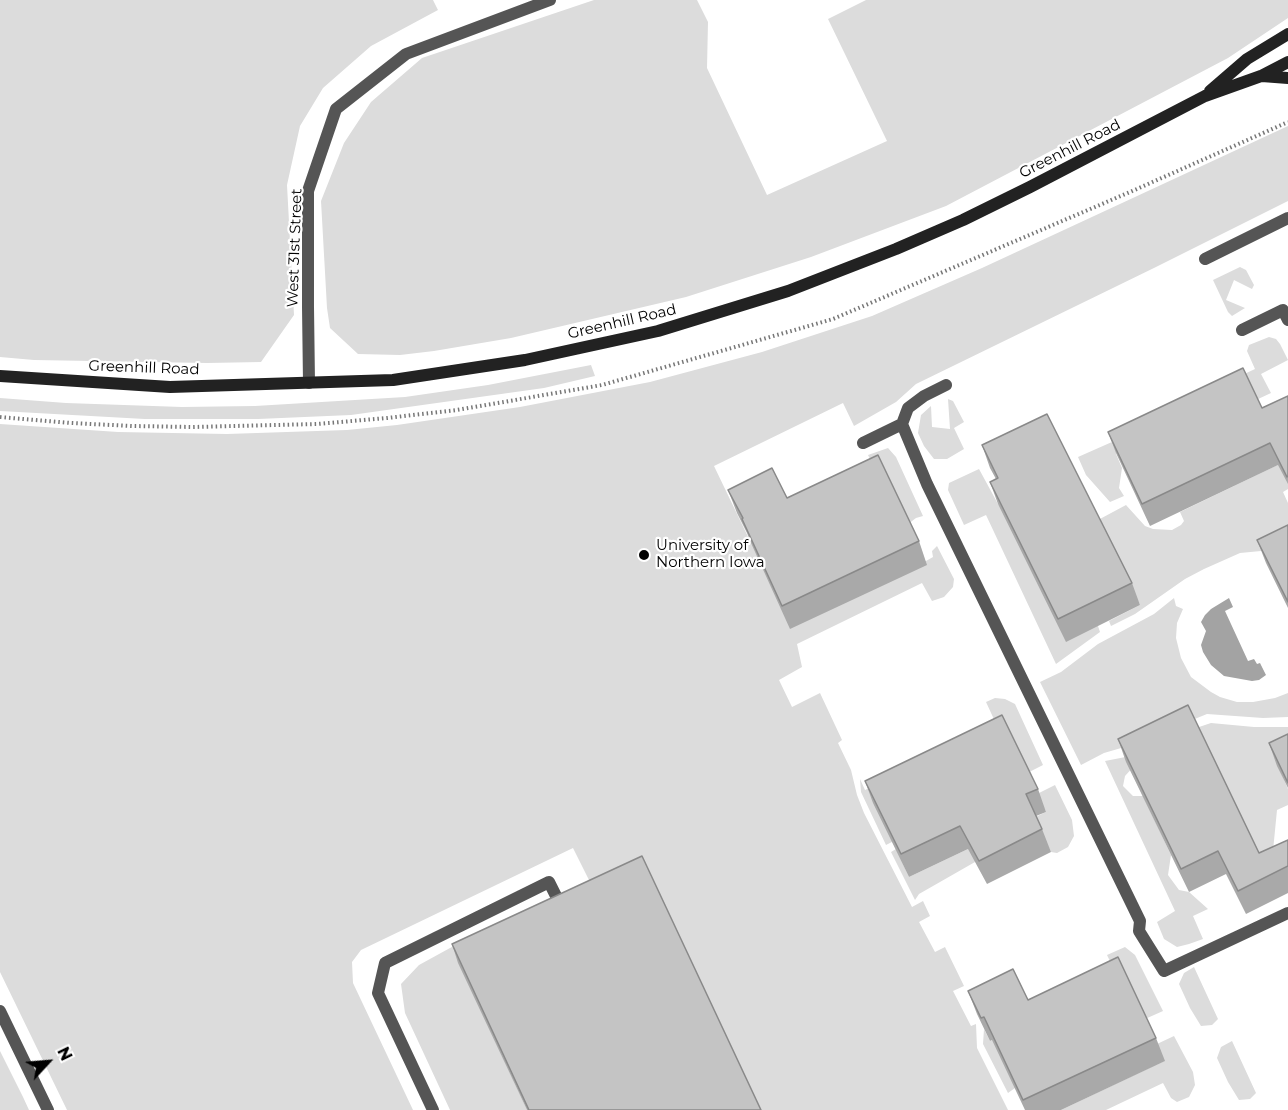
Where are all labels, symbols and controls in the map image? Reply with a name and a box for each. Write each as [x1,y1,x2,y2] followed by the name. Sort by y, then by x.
[1016,116,1124,182] street label: Greenhill Road
[284,188,306,308] street label: West 31st Street
[566,301,678,343] street label: Greenhill Road
[88,357,200,379] street label: Greenhill Road
[656,537,765,572] place label: University of Northern Iowa
[637,548,651,562] marker: University of Northern Iowa
[18,1032,78,1092] north arrow
[53,1044,76,1064] text: N

